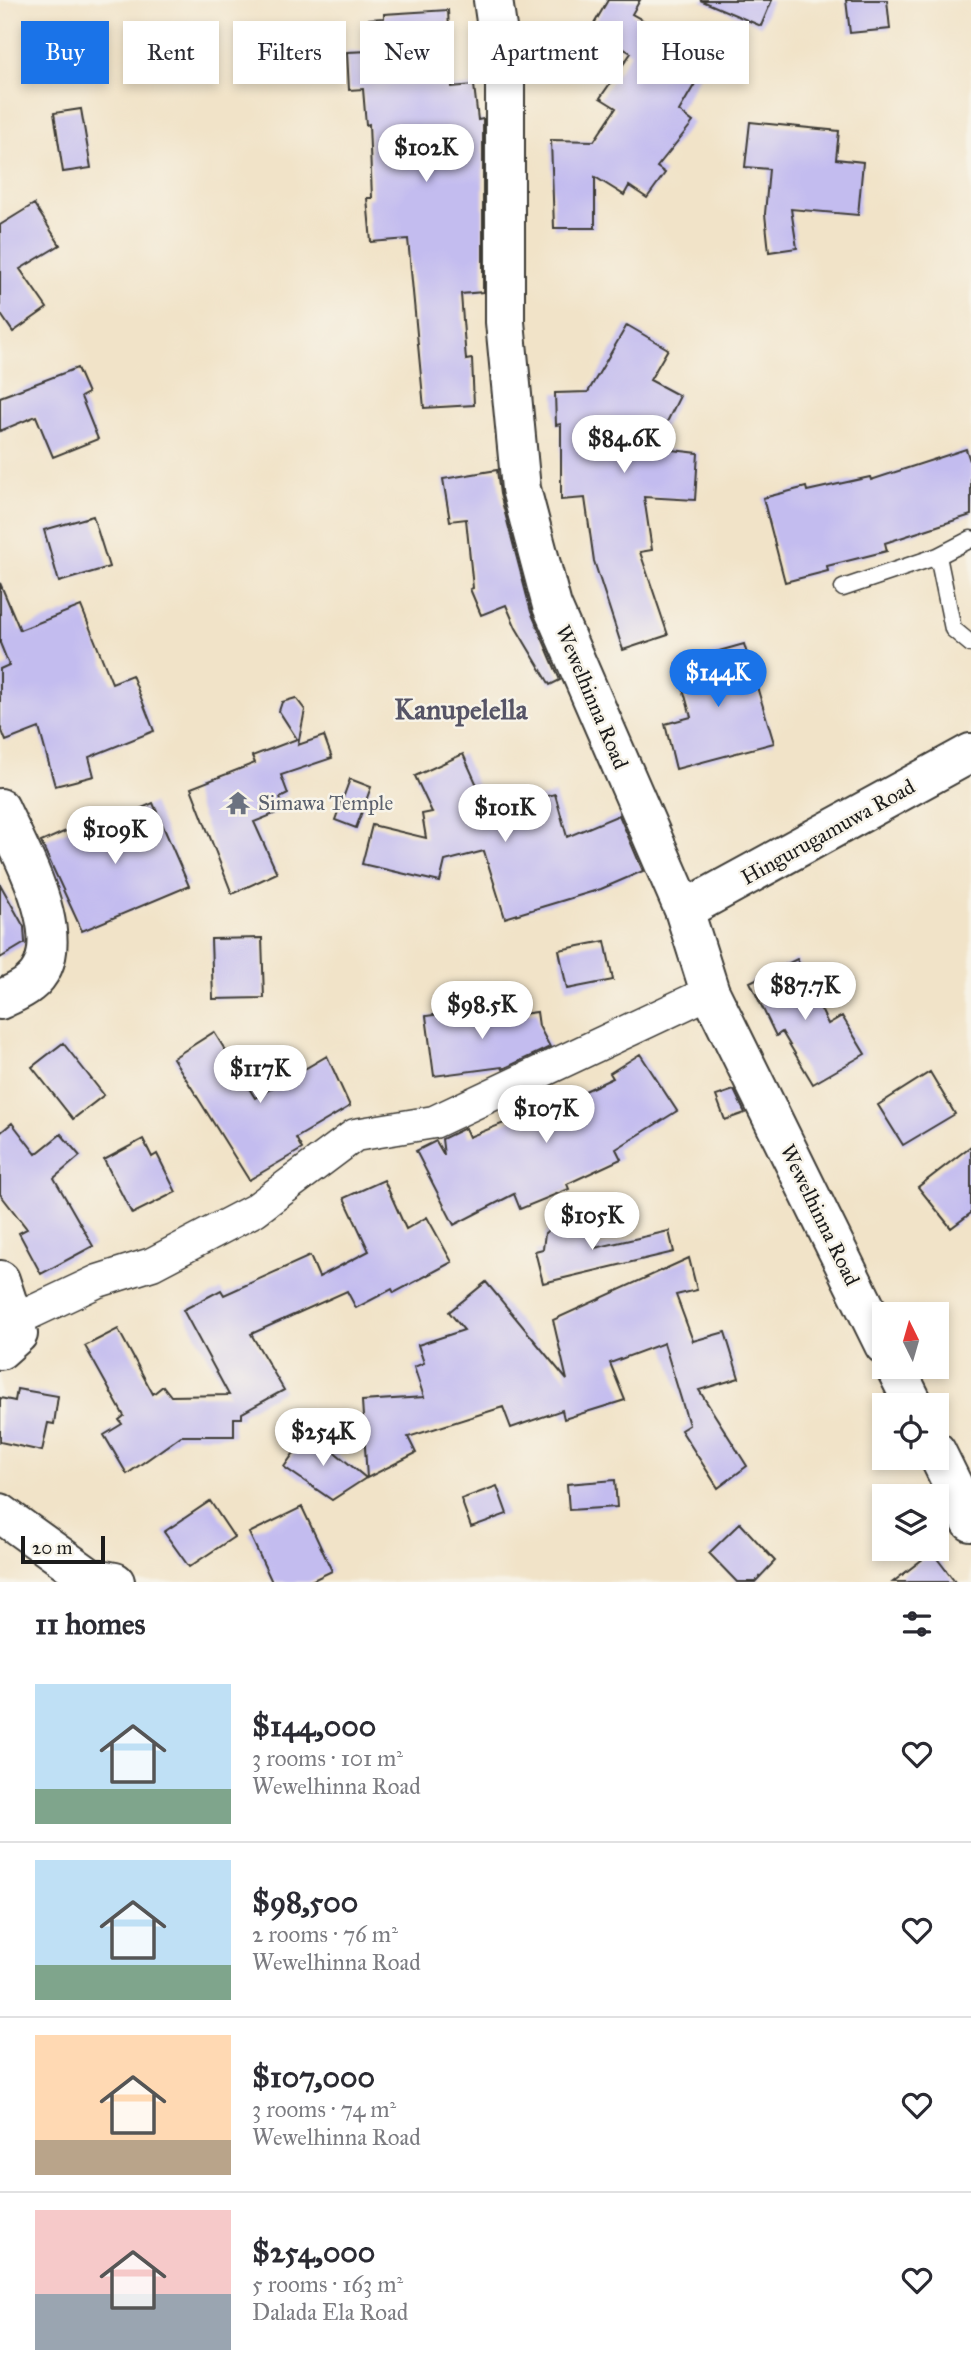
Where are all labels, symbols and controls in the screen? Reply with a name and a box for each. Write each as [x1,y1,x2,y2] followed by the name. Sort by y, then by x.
[21,21,109,84] chip: Buy
[123,21,219,84] chip: Rent
[233,21,346,84] chip: Filters
[360,21,454,84] chip: New
[468,21,623,84] chip: Apartment
[637,21,749,84] chip: House
[377,124,475,184] pin: $102K
[394,133,458,161] text: $102K
[567,416,681,475] pin: $84.6K
[588,424,660,452] text: $84.6K
[550,621,634,773] street label: Wewelhinna Road
[669,650,767,709] pin: $144K
[686,658,750,686] text: $144K
[394,692,529,727] district label: Kanupelella
[737,773,920,891] street label: Hingurugamuwa Road
[456,784,554,844] pin: $101K
[224,789,252,817] temple icon: Simawa Temple
[258,790,393,816] place label: Simawa Temple
[474,793,536,821] text: $101K
[66,806,164,866] pin: $109K
[83,815,147,843] text: $109K
[748,962,862,1022] pin: $87.7K
[770,971,840,999] text: $87.7K
[425,982,539,1041] pin: $98.5K
[447,990,517,1018] text: $98.5K
[211,1046,309,1105] pin: $117K
[230,1054,290,1082] text: $117K
[497,1086,595,1145] pin: $107K
[514,1094,578,1122] text: $107K
[775,1140,866,1290] street label: Wewelhinna Road
[543,1192,641,1252] pin: $105K
[560,1201,624,1229] text: $105K
[872,1302,948,1379] north arrow
[872,1302,949,1561] map controls
[872,1393,949,1470] button: locate
[274,1408,372,1468] pin: $254K
[291,1417,355,1445] text: $254K
[872,1484,949,1561] button: layers
[21,1533,105,1565] scale bar
[32,1536,73,1559] text: 20 m
[898,1605,936,1643] icon: filters
[35,1606,146,1642] text: 11 homes
[252,1708,376,1744] text: $144,000
[91,1712,175,1796] icon: home
[898,1735,936,1773] icon: heart
[252,1744,403,1772] text: 3 rooms · 101 m²
[252,1772,421,1800] text: Wewelhinna Road
[252,1884,358,1920] text: $98,500
[91,1888,175,1972] icon: home
[898,1911,936,1949] icon: heart
[252,1920,398,1948] text: 2 rooms · 76 m²
[252,1948,421,1976] text: Wewelhinna Road
[252,2059,375,2095] text: $107,000
[91,2063,175,2147] icon: home
[898,2086,936,2124] icon: heart
[252,2095,396,2123] text: 3 rooms · 74 m²
[252,2123,421,2151] text: Wewelhinna Road
[252,2234,375,2270] text: $254,000
[91,2238,175,2322] icon: home
[898,2261,936,2299] icon: heart
[252,2270,403,2298] text: 5 rooms · 163 m²
[252,2298,408,2326] text: Dalada Ela Road

